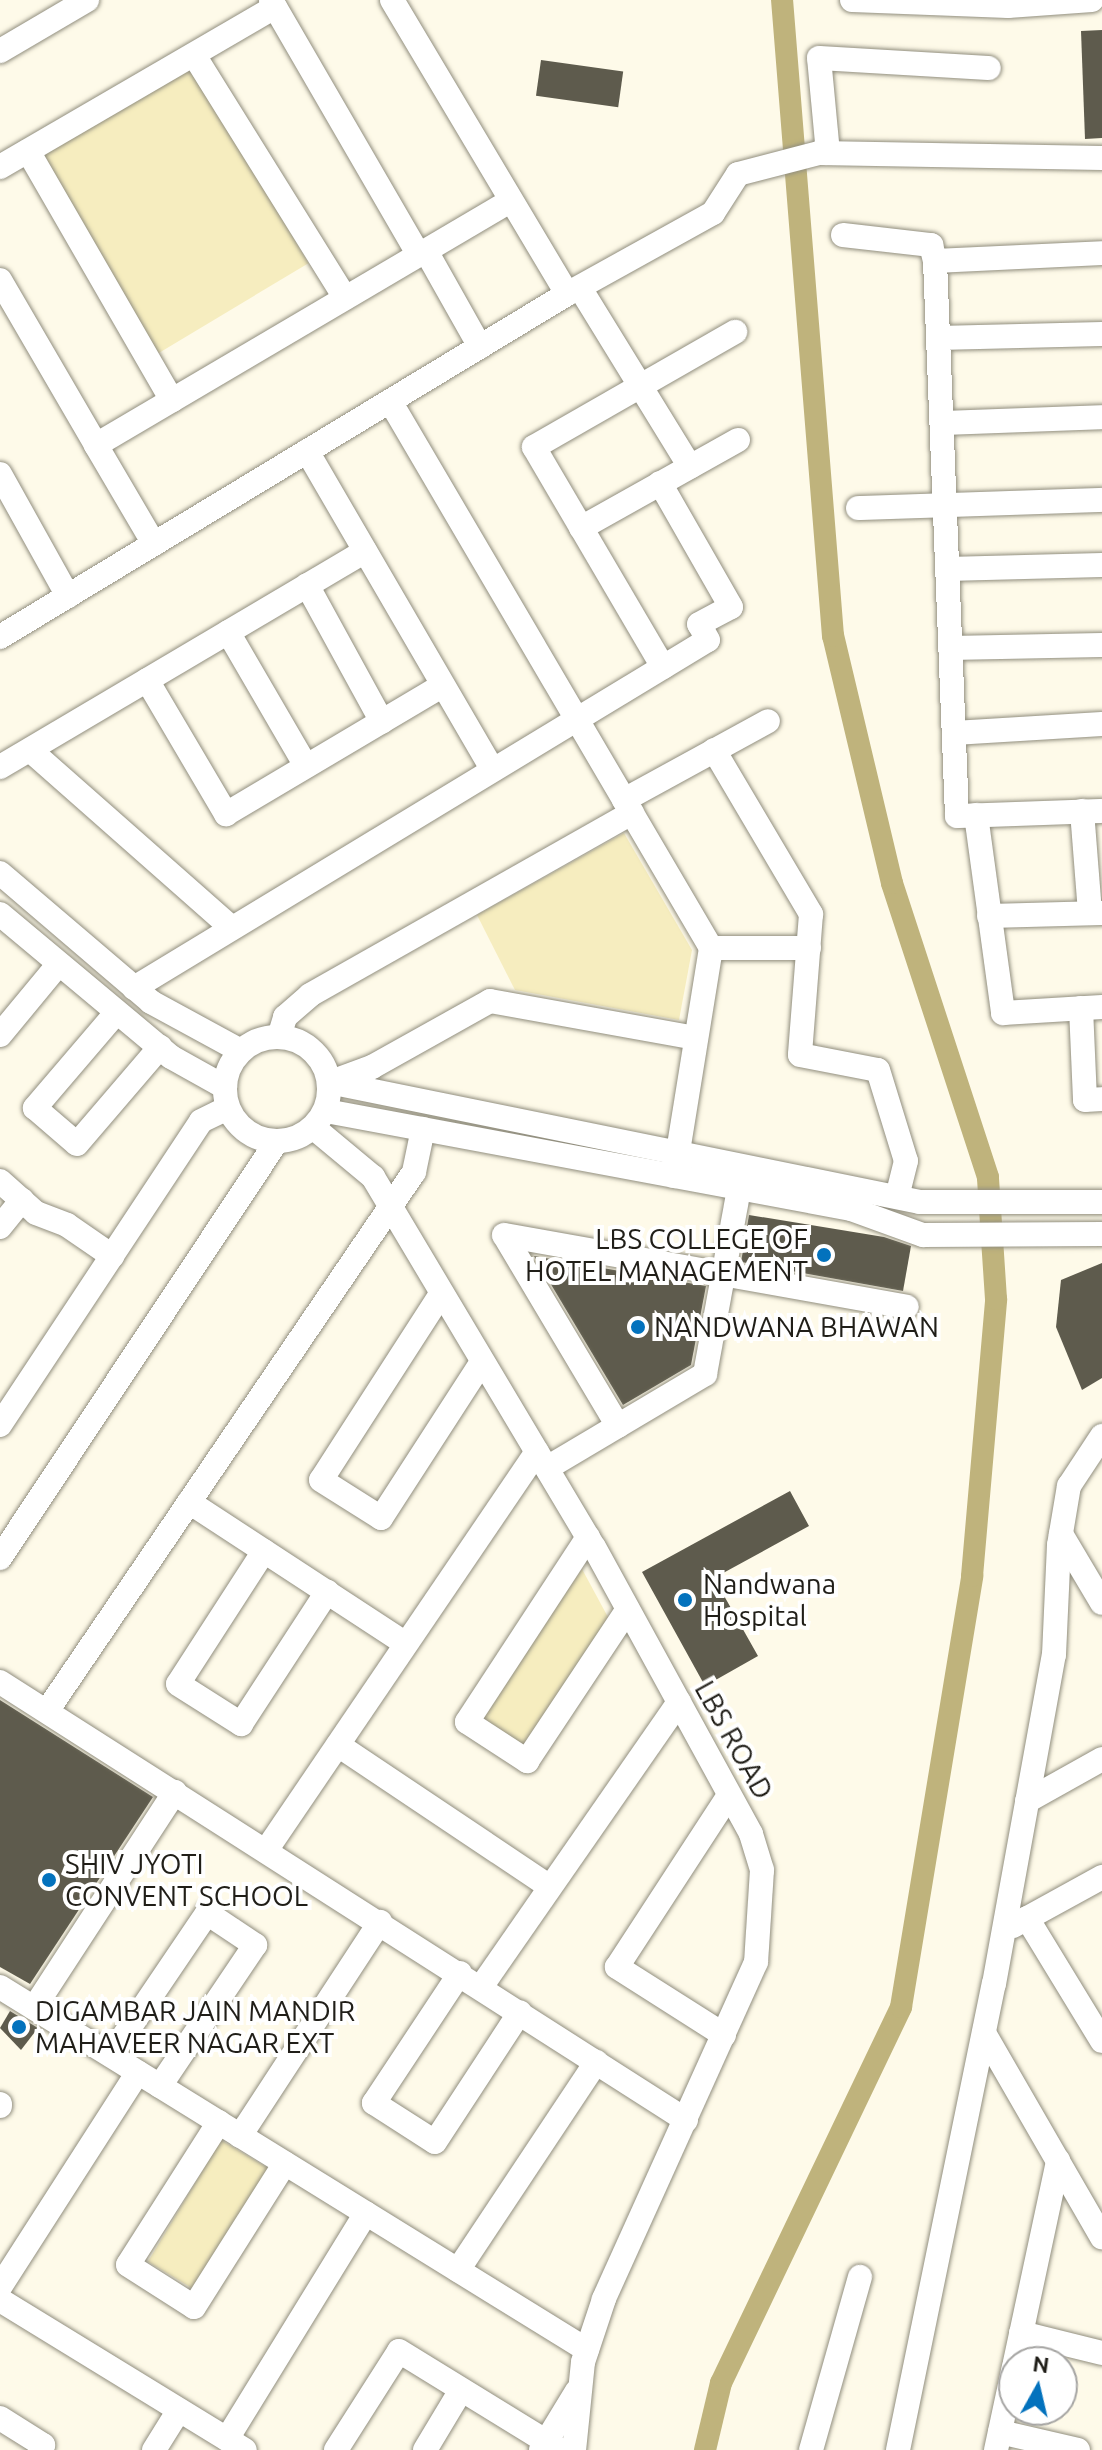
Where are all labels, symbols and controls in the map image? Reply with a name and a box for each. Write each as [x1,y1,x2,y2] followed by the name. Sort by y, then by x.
[525,1222,808,1288] place label: LBS COLLEGE OF HOTEL MANAGEMENT
[815,1246,833,1264] marker: LBS COLLEGE OF HOTEL MANAGEMENT
[654,1310,939,1344] place label: NANDWANA BHAWAN
[629,1318,647,1336] marker: NANDWANA BHAWAN
[703,1567,836,1633] place label: Nandwana Hospital
[674,1589,696,1611] marker: Nandwana Hospital
[688,1675,780,1805] street label: LBS ROAD
[65,1847,308,1913] place label: SHIV JYOTI CONVENT SCHOOL
[40,1871,58,1889] marker: SHIV JYOTI CONVENT SCHOOL
[35,1994,355,2060] place label: DIGAMBAR JAIN MANDIR MAHAVEER NAGAR EXT
[10,2018,28,2036] marker: DIGAMBAR JAIN MANDIR MAHAVEER NAGAR EXT
[998,2346,1078,2426] north arrow
[1031,2350,1051,2377] text: N

